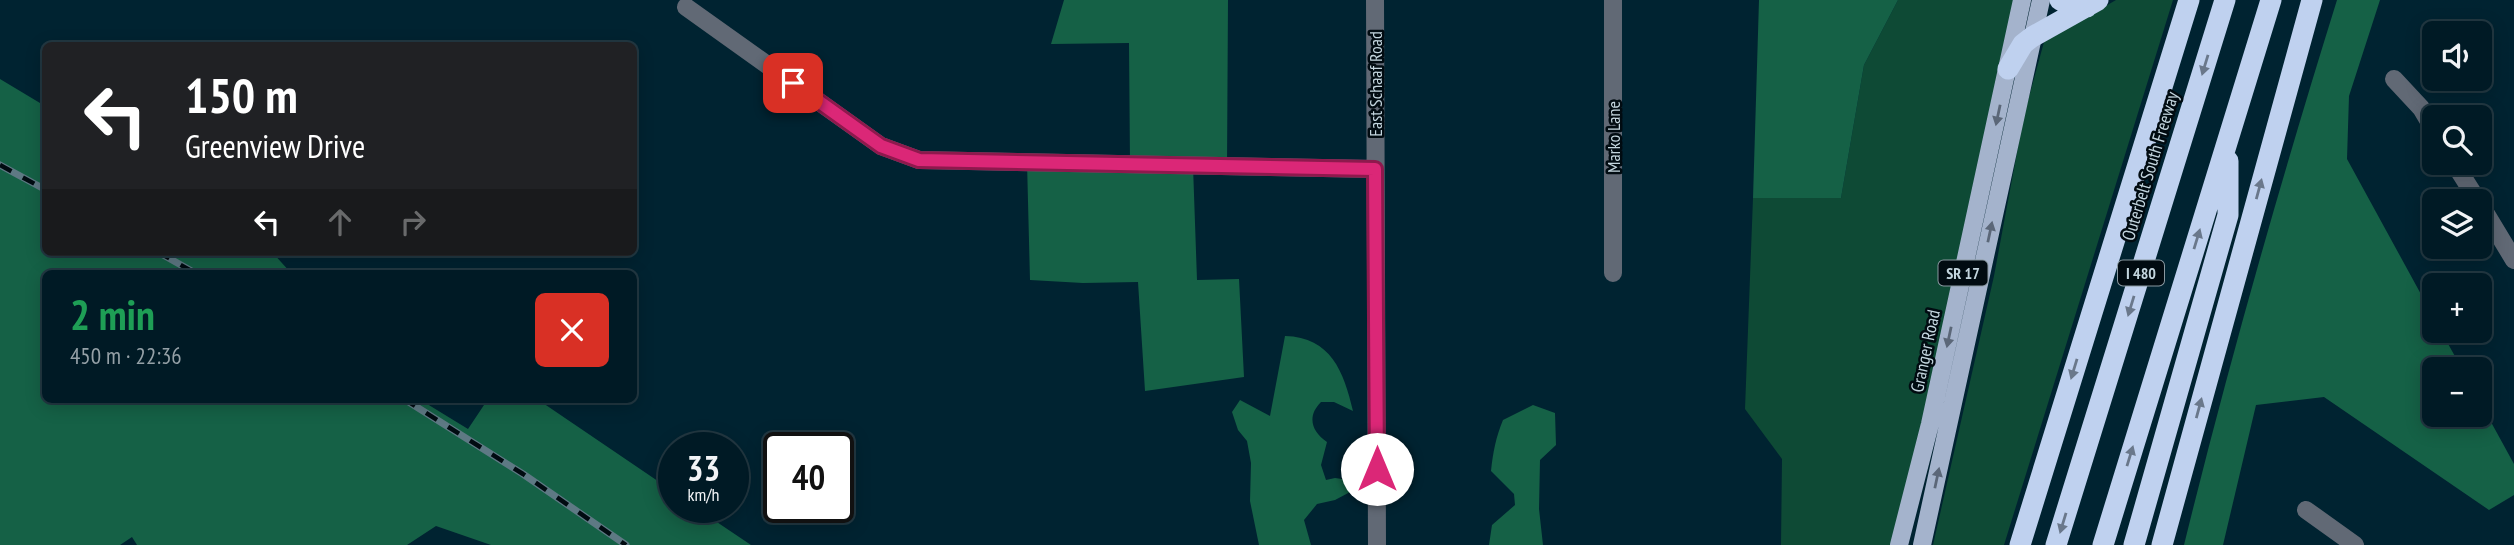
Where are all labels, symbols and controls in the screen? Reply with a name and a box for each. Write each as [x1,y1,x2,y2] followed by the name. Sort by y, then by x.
[2422,21,2492,427] map controls
[2422,21,2492,91] button: sound
[1364,31,1387,137] street label: East Schaaf Road
[763,53,823,113] pin
[2199,55,2210,76] one-way arrow
[185,63,298,127] text: 150 m
[774,64,812,102] icon: arrive
[70,70,161,161] icon: left
[2116,89,2184,243] street label: Outerbelt South Freeway
[1602,101,1625,173] street label: Marko Lane
[1993,104,2004,126] one-way arrow
[2422,105,2492,175] button: search
[185,125,365,167] text: Greenview Drive
[2255,178,2265,199] one-way arrow
[2422,189,2492,259] button: layers
[248,203,286,241] icon: left
[321,203,359,241] icon: ahead
[394,203,432,241] icon: right
[1984,221,1995,243] one-way arrow
[2193,228,2203,249] one-way arrow
[1938,260,1988,286] road number: SR 17
[2118,260,2164,286] road number: I 480
[2422,273,2492,343] button: +
[70,287,155,342] text: 2 min
[535,293,609,367] button: close
[2125,296,2135,317] one-way arrow
[1905,308,1945,394] street label: Granger Road
[1944,326,1955,348] one-way arrow
[70,341,182,370] text: 450 m · 22:36
[2422,357,2492,427] button: −
[2069,359,2079,380] one-way arrow
[2194,397,2205,419] one-way arrow
[763,432,854,523] speed limit sign: 40
[1340,432,1414,506] position arrow
[687,445,720,491] text: 33
[2125,446,2136,467] one-way arrow
[1931,467,1942,489] one-way arrow
[688,483,719,506] text: km/h
[2057,513,2068,534] one-way arrow

